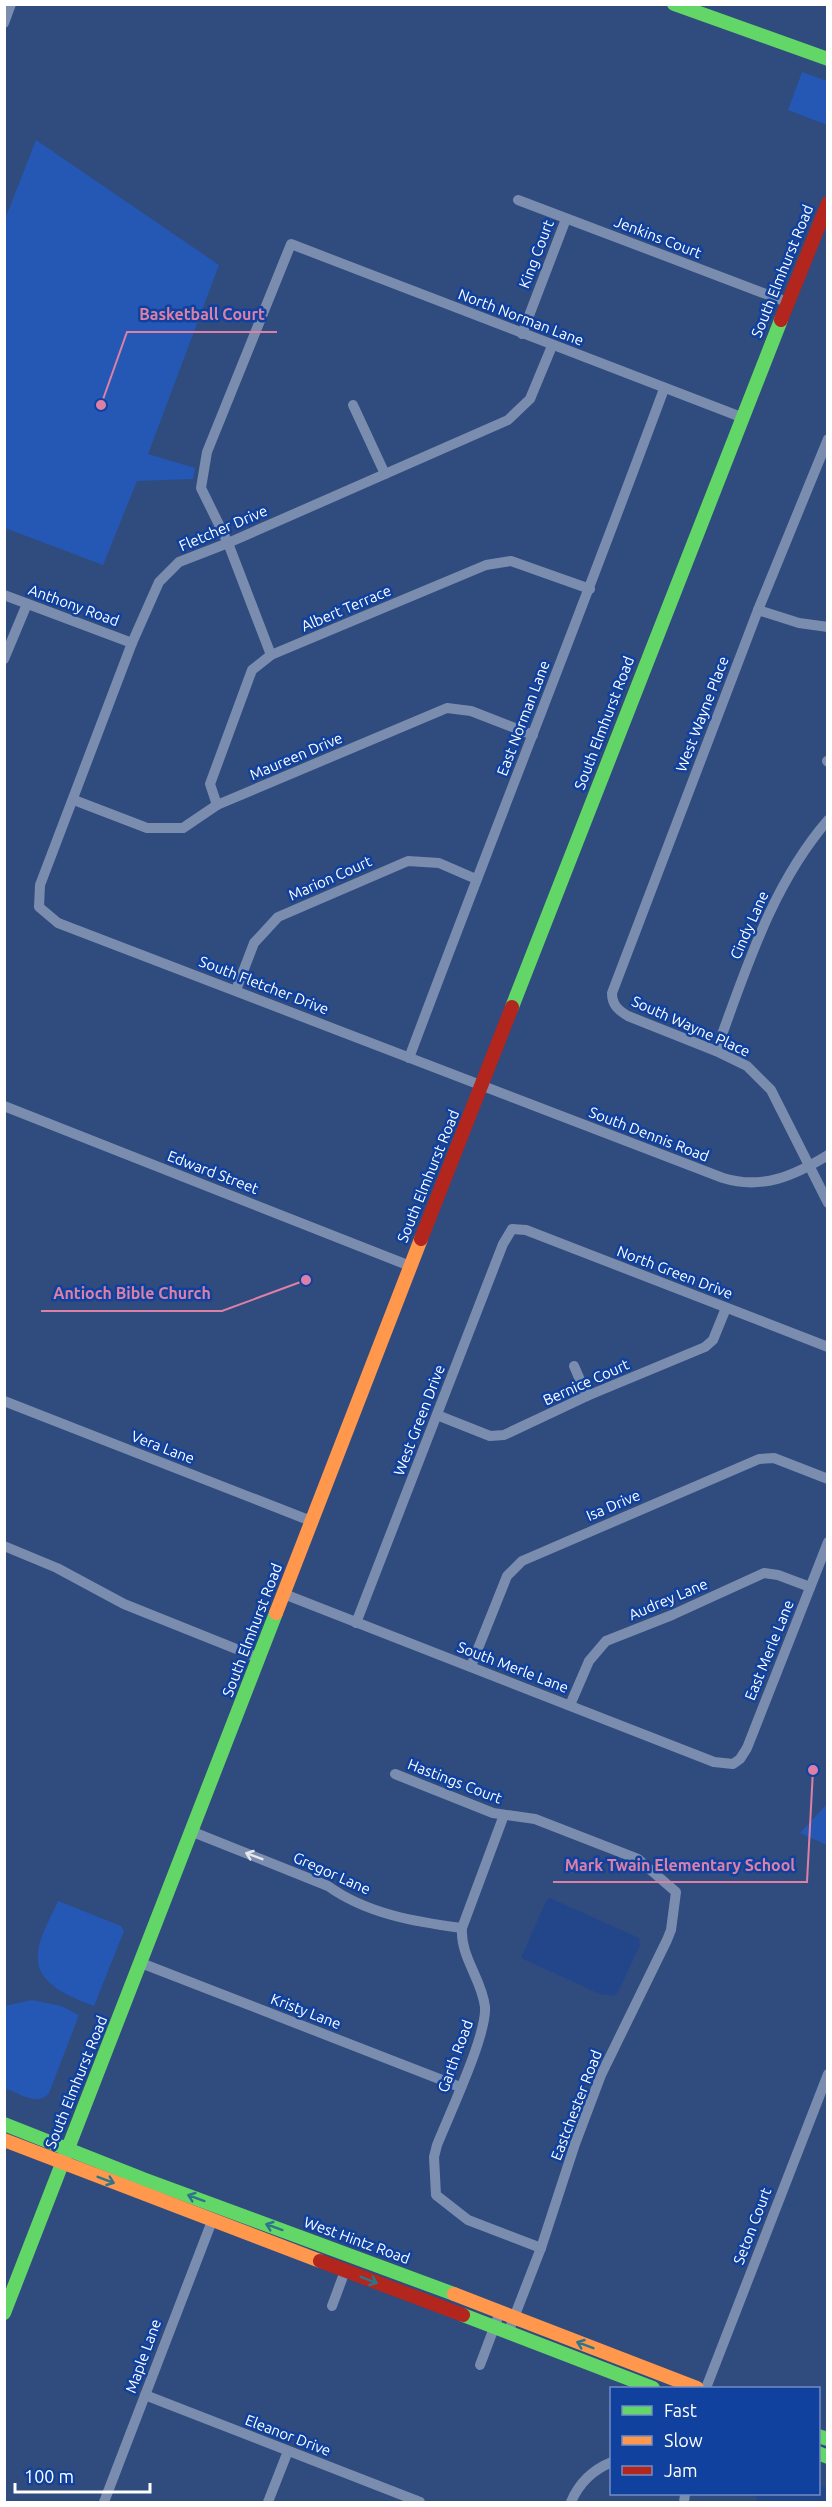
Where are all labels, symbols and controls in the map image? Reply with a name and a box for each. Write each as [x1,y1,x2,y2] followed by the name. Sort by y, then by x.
[748,202,816,340] street label: South Elmhurst Road
[612,213,704,261] street label: Jenkins Court
[515,217,557,291] street label: King Court
[456,285,586,349] street label: North Norman Lane
[127,298,277,332] callout: Basketball Court
[139,305,265,323] text: Basketball Court
[176,502,270,554] street label: Fletcher Drive
[26,581,122,629] street label: Anthony Road
[299,581,393,635] street label: Albert Terrace
[571,654,637,792] street label: South Elmhurst Road
[672,654,732,774] street label: West Wayne Place
[493,658,553,778] street label: East Norman Lane
[247,729,345,783] street label: Maureen Drive
[286,852,374,904] street label: Marion Court
[726,888,772,962] street label: Cindy Lane
[197,952,331,1018] street label: South Fletcher Drive
[629,992,753,1060] street label: South Wayne Place
[587,1103,711,1165] street label: South Dennis Road
[394,1107,462,1245] street label: South Elmhurst Road
[165,1147,261,1197] street label: Edward Street
[615,1242,735,1302] street label: North Green Drive
[41,1277,222,1311] callout: Antioch Bible Church
[53,1284,211,1302] text: Antioch Bible Church
[540,1355,632,1409] street label: Bernice Court
[390,1362,448,1478] street label: West Green Drive
[129,1427,197,1467] street label: Vera Lane
[583,1486,643,1524] street label: Isa Drive
[219,1561,285,1699] street label: South Elmhurst Road
[626,1575,710,1623] street label: Audrey Lane
[741,1597,797,1703] street label: East Merle Lane
[455,1638,571,1696] street label: South Merle Lane
[406,1755,505,1807] street label: Hastings Court
[291,1848,373,1898] street label: Gregor Lane
[553,1848,807,1882] callout: Mark Twain Elementary School
[245,1850,264,1861] one-way arrow
[565,1856,795,1874] text: Mark Twain Elementary School
[269,1990,343,2032] street label: Kristy Lane
[42,2013,110,2151] street label: South Elmhurst Road
[434,2017,476,2095] street label: Garth Road
[547,2047,605,2163] street label: Eastchester Road
[96,2175,114,2186] one-way arrow
[730,2185,774,2267] street label: Seton Court
[187,2192,206,2203] one-way arrow
[302,2213,412,2267] street label: West Hintz Road
[265,2221,284,2232] one-way arrow
[359,2275,378,2286] one-way arrow
[122,2317,164,2395] street label: Maple Lane
[576,2339,595,2350] one-way arrow
[610,2387,820,2495] legend
[664,2400,697,2420] text: Fast
[243,2411,333,2459] street label: Eleanor Drive
[664,2430,703,2450] text: Slow
[15,2456,150,2494] scale bar
[664,2460,698,2480] text: Jam
[24,2466,74,2486] text: 100 m

